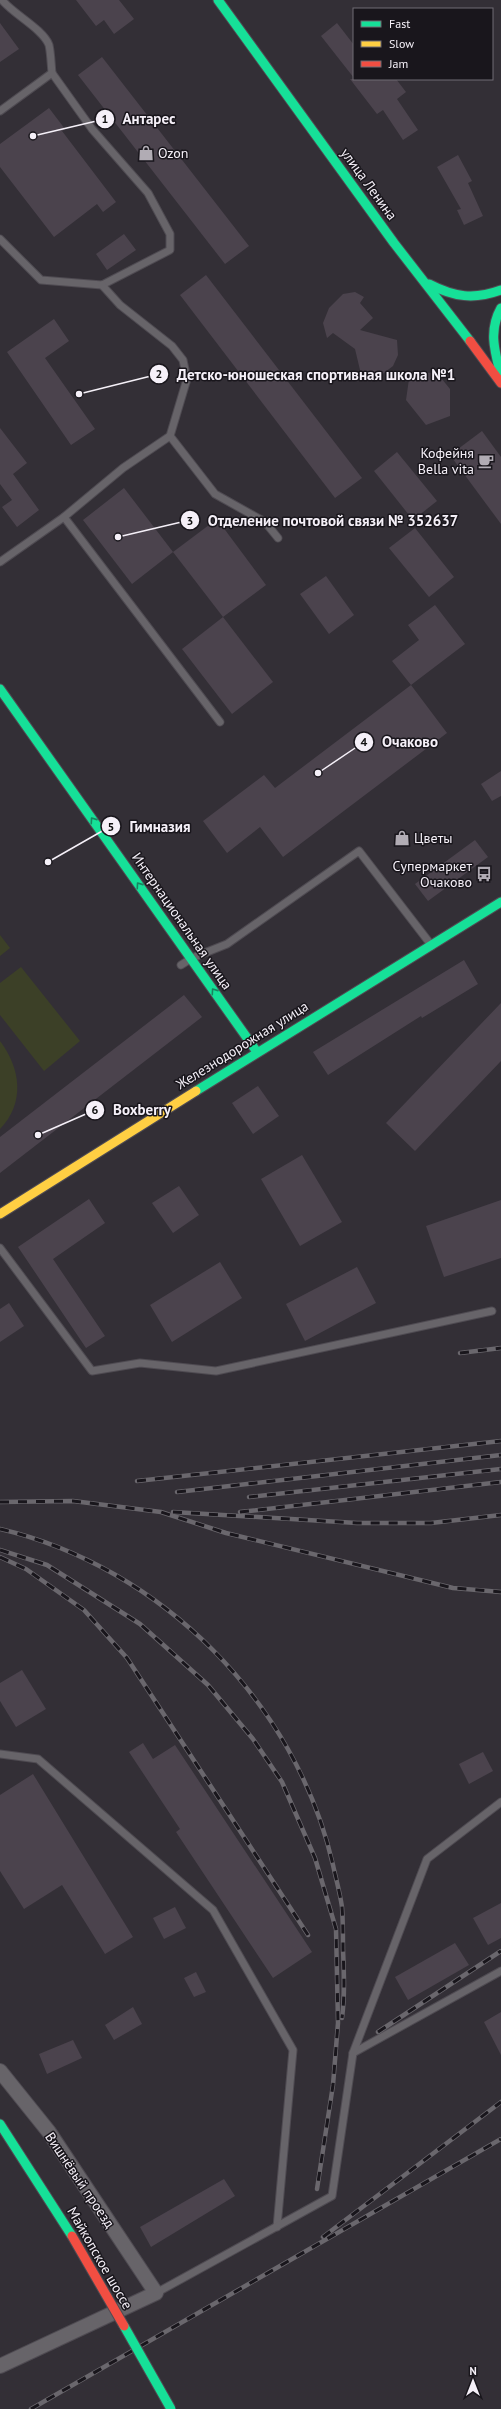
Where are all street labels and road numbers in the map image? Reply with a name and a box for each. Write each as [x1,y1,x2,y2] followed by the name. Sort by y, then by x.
[337,144,401,224] street label: улица Ленина
[128,849,236,993] street label: Интернациональная улица
[172,997,312,1094] street label: Железнодорожная улица
[41,2129,119,2232] street label: Вишнёвый проезд
[63,2204,137,2312] street label: Майкопское шоссе

